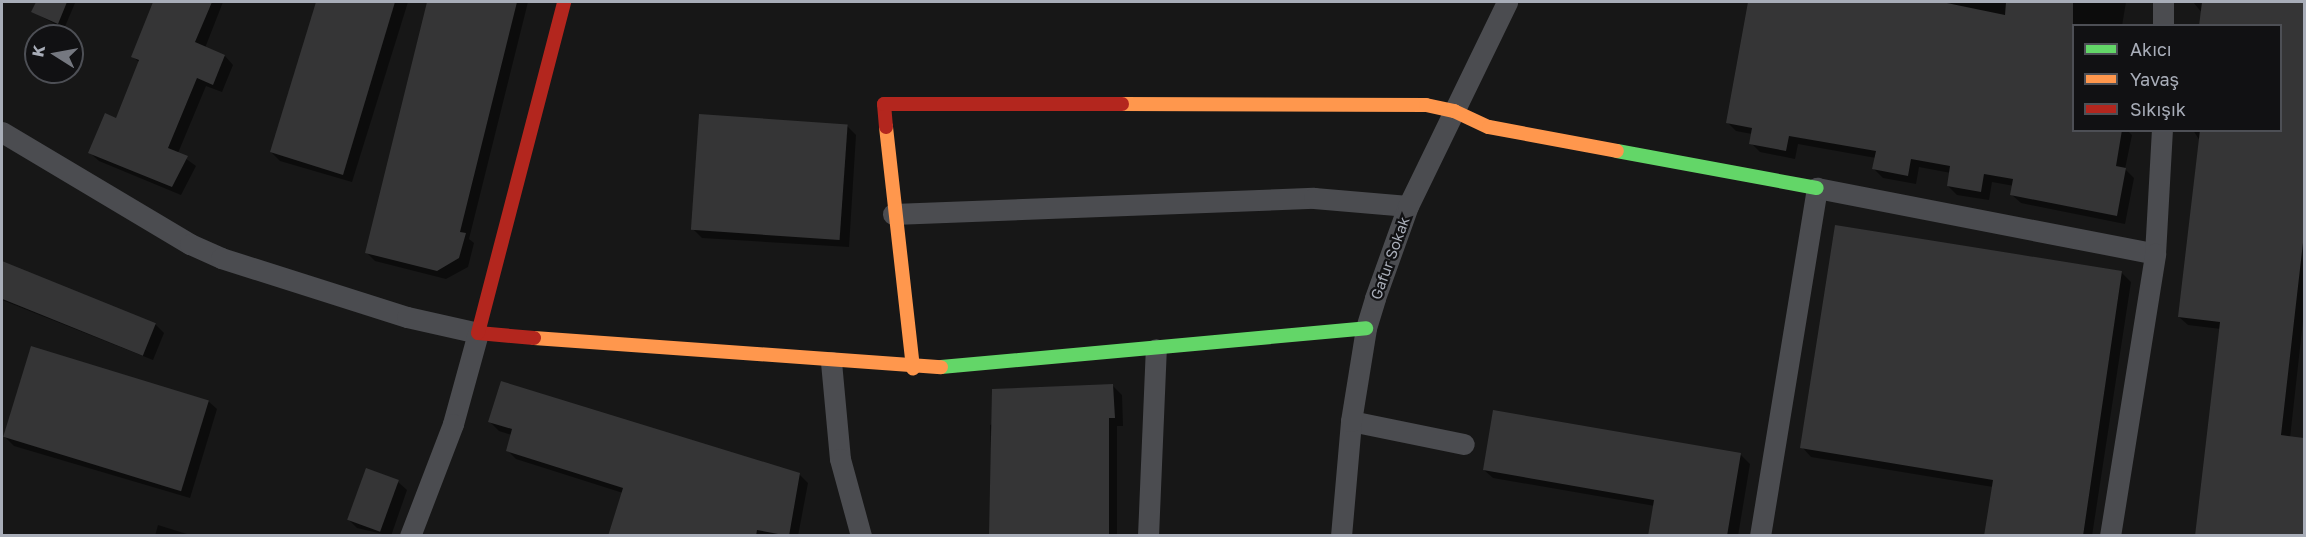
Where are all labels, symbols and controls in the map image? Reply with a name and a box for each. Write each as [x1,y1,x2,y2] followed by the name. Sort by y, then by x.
[24,24,84,84] north arrow
[2072,24,2282,132] legend
[2130,38,2172,60] text: Akıcı
[27,43,49,59] text: K
[2130,68,2179,90] text: Yavaş
[2130,98,2186,120] text: Sıkışık
[1367,214,1413,302] street label: Gafur Sokak

